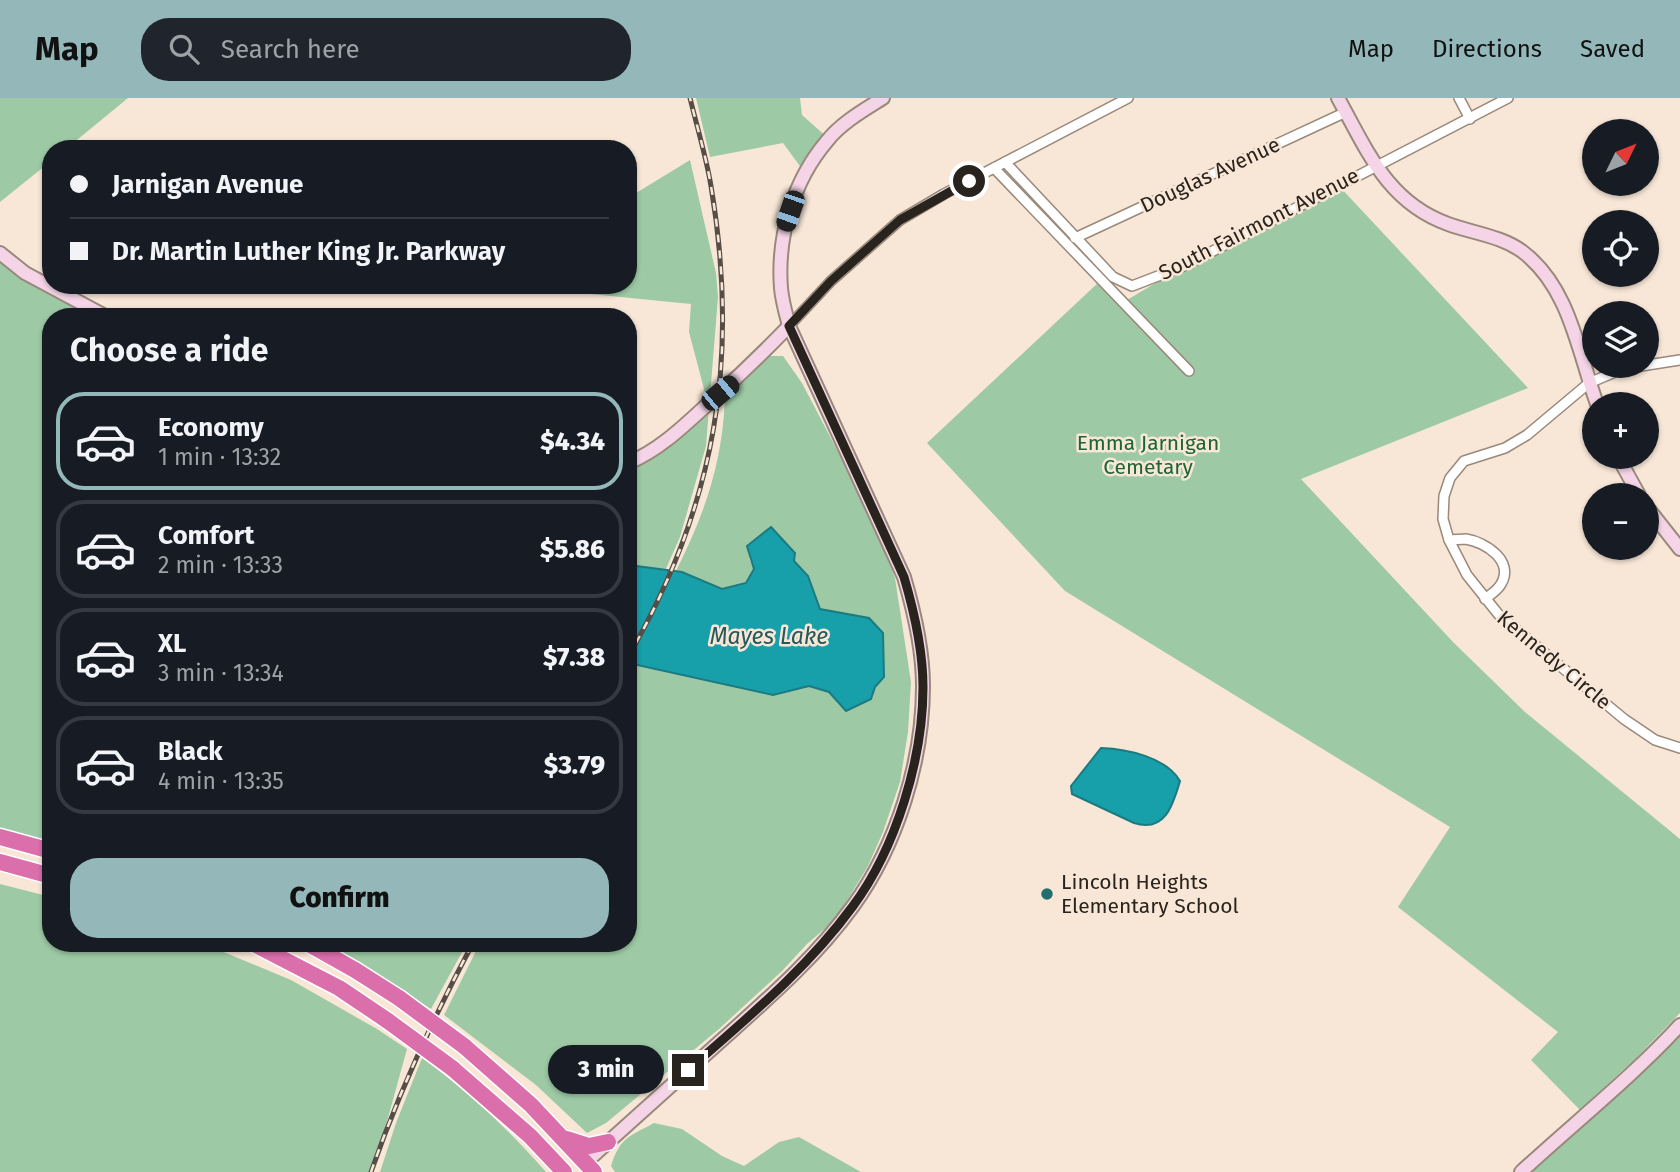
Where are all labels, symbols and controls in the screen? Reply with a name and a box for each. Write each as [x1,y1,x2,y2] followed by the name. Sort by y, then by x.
[141,18,631,81] search box
[35,29,99,69] text: Map
[165,30,203,68] icon: search
[221,34,360,65] text: Search here
[1348,35,1394,63] text: Map
[1432,35,1542,63] text: Directions
[1580,35,1645,63] text: Saved
[1582,119,1659,196] north arrow
[1582,119,1659,560] map controls
[1136,131,1284,219] street label: Douglas Avenue
[1155,162,1363,286] street label: South Fairmont Avenue
[953,165,985,197] route start
[112,169,303,200] text: Jarnigan Avenue
[774,188,807,234] car
[1582,210,1659,287] button: locate
[112,236,505,267] text: Dr. Martin Luther King Jr. Parkway
[1582,301,1659,378] button: layers
[70,331,268,369] text: Choose a ride
[698,371,743,415] car
[1582,392,1659,469] button: +
[74,410,137,473] icon: car
[158,412,264,443] text: Economy
[540,426,605,457] text: $4.34
[1077,430,1219,480] park label: Emma Jarnigan Cemetary
[158,443,281,471] text: 1 min · 13:32
[1582,483,1659,560] button: −
[74,518,137,581] icon: car
[158,520,254,551] text: Comfort
[540,534,605,565] text: $5.86
[158,551,283,579] text: 2 min · 13:33
[1492,605,1616,715] street label: Kennedy Circle
[710,622,828,650] water label: Mayes Lake
[74,626,137,689] icon: car
[158,628,186,659] text: XL
[543,642,605,673] text: $7.38
[158,659,284,687] text: 3 min · 13:34
[74,734,137,797] icon: car
[158,736,223,767] text: Black
[544,750,605,781] text: $3.79
[158,767,284,795] text: 4 min · 13:35
[70,858,609,938] button: Confirm
[1061,869,1239,919] place label: Lincoln Heights Elementary School
[1039,886,1055,902] marker: Lincoln Heights Elementary School
[548,1046,664,1094] callout: 3 min
[672,1054,704,1086] route end
[578,1055,634,1083] text: 3 min

